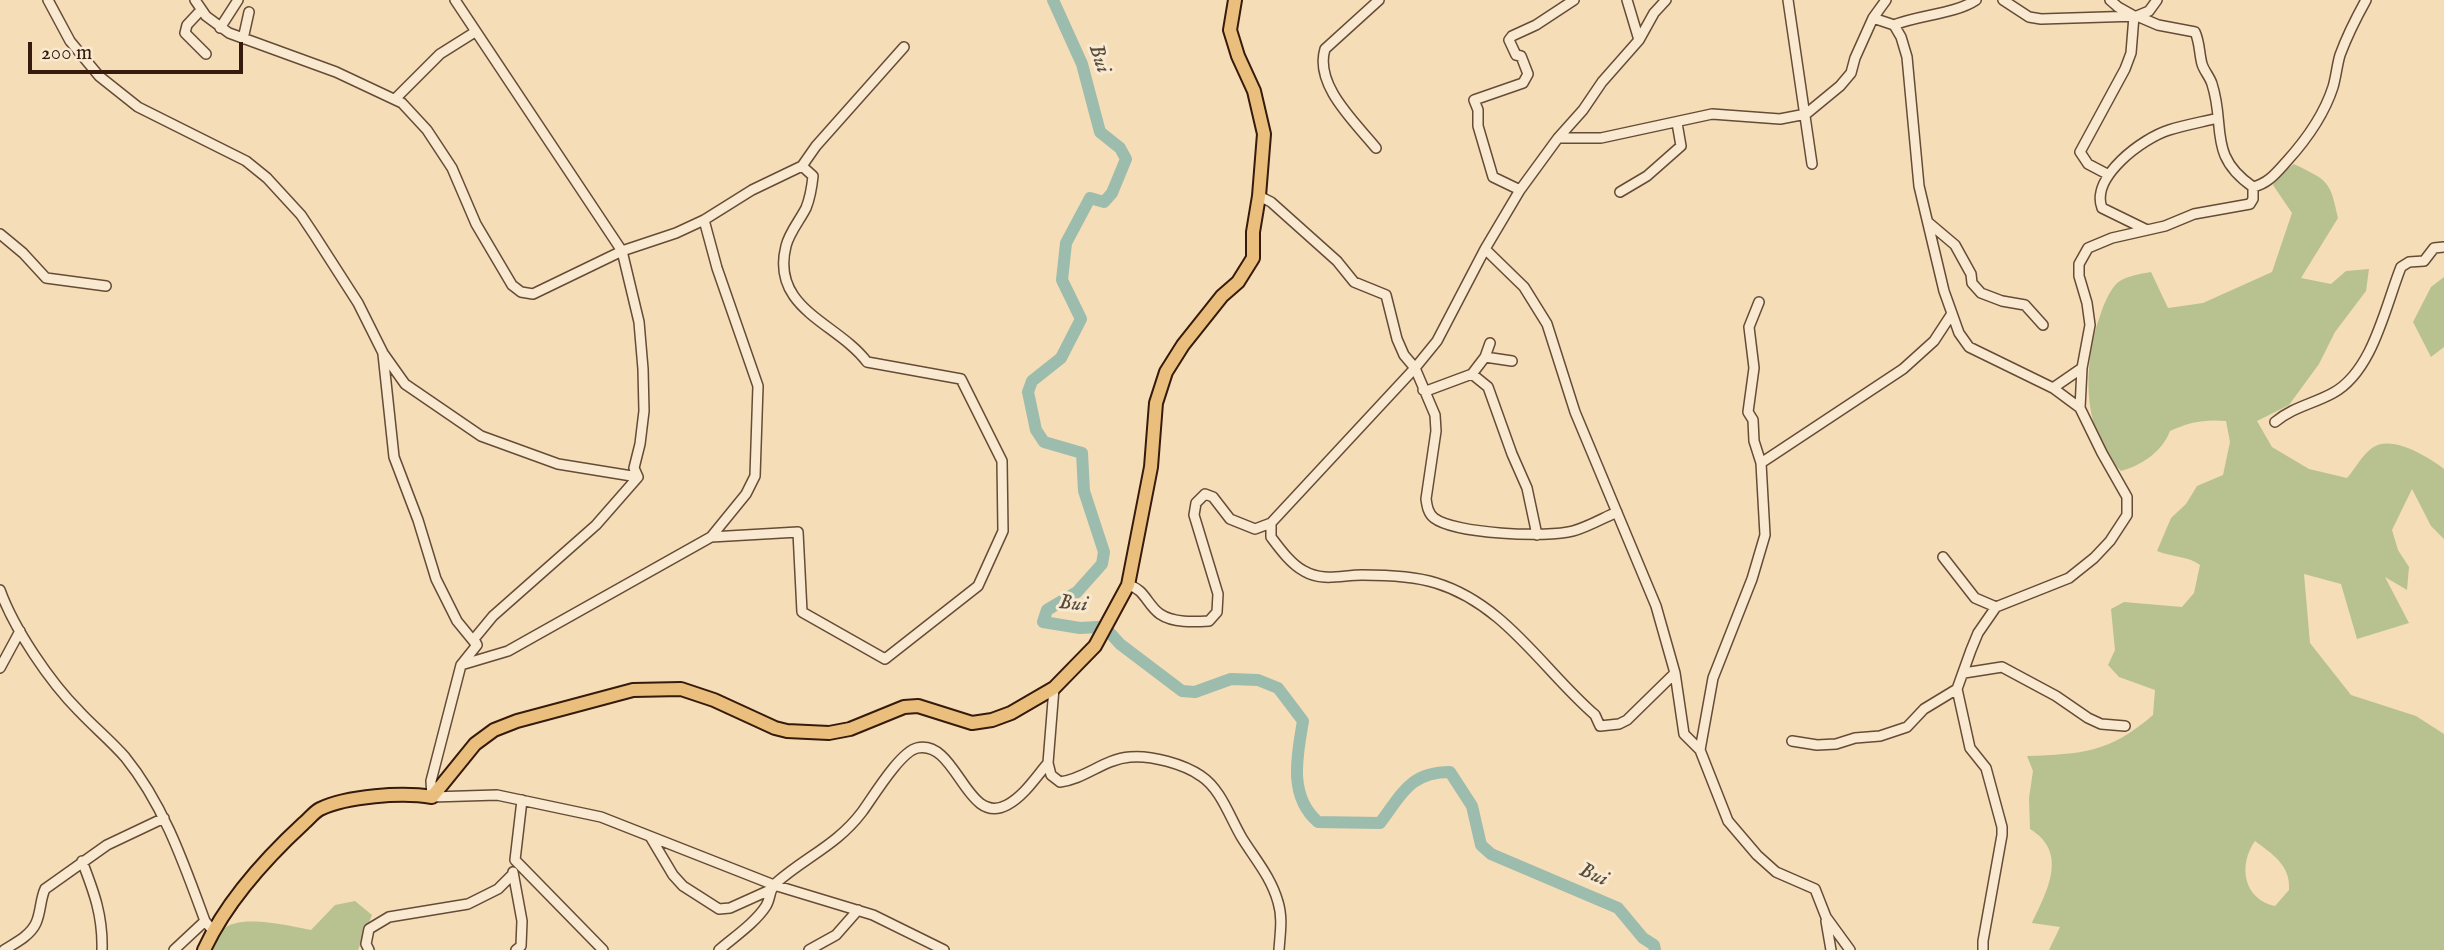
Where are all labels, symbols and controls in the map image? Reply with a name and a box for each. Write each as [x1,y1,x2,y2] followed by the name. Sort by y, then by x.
[32,28,247,72] scale bar
[41,40,92,67] text: 200 m
[1081,41,1115,77] water label: Bui
[1058,591,1088,619] water label: Bui
[1575,859,1611,893] water label: Bui

